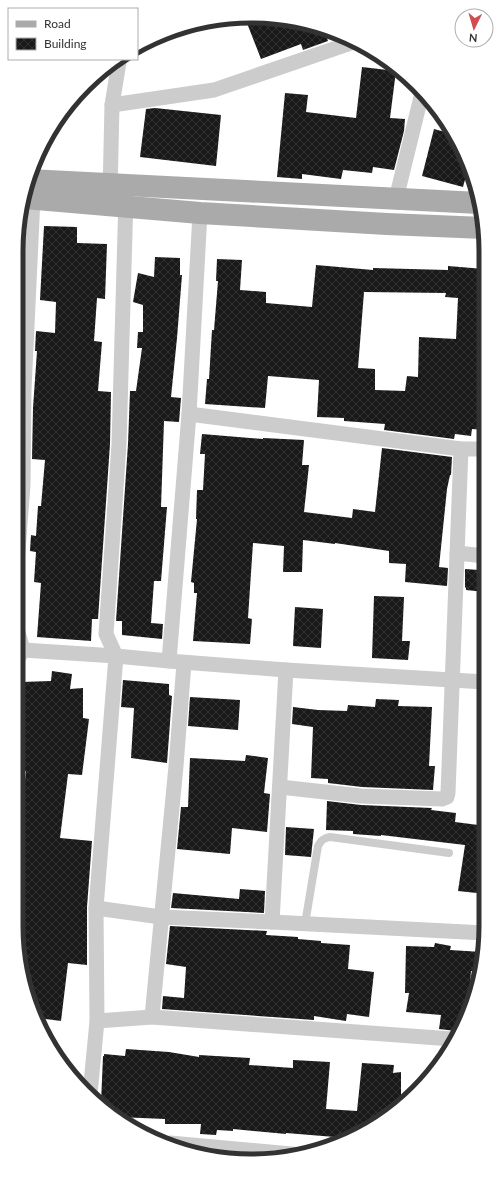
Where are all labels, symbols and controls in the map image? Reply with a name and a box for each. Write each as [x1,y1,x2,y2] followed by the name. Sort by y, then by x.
[8,8,138,60] legend
[454,8,494,48] north arrow
[44,16,71,31] text: Road
[468,32,478,45] text: N
[44,36,87,51] text: Building

